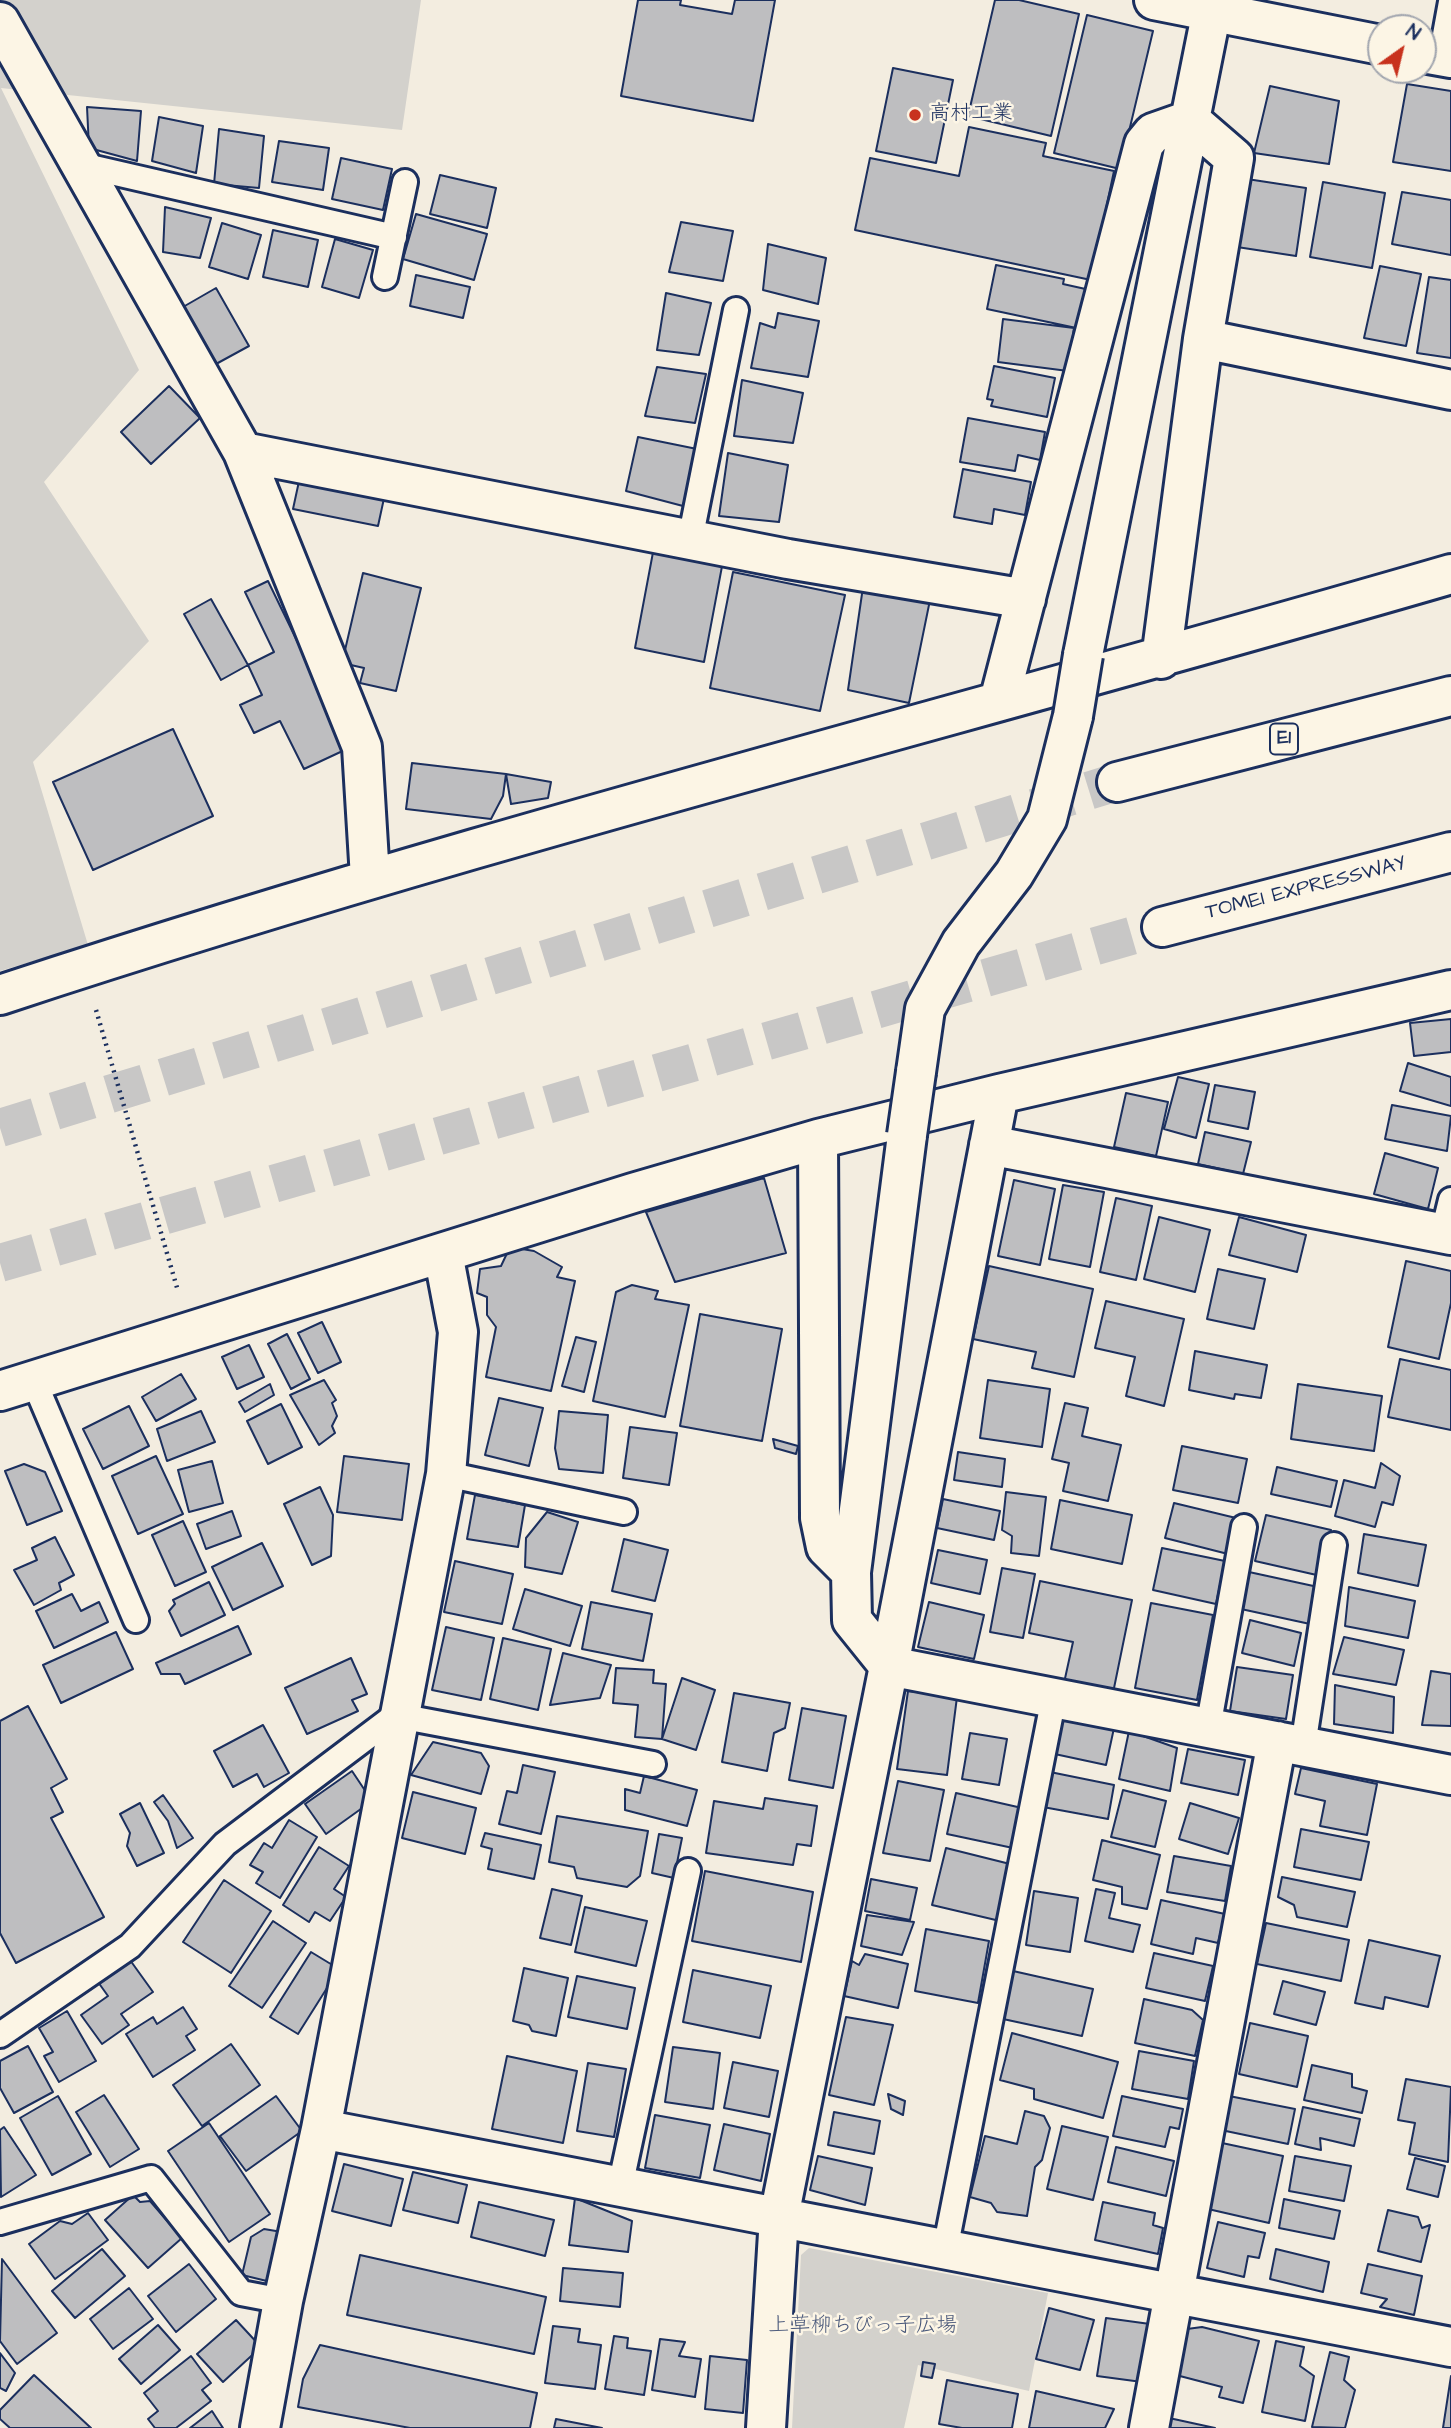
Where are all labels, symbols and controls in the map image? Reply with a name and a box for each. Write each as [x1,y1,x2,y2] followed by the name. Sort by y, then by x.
[1367,14,1437,84] north arrow
[1400,18,1425,47] text: N
[929,102,1013,128] place label: 高村工業
[907,107,923,123] marker: 高村工業
[1270,724,1298,754] road number: E1
[1203,852,1409,926] street label: TOMEI EXPRESSWAY
[769,2314,957,2340] park label: 上草柳ちびっ子広場

